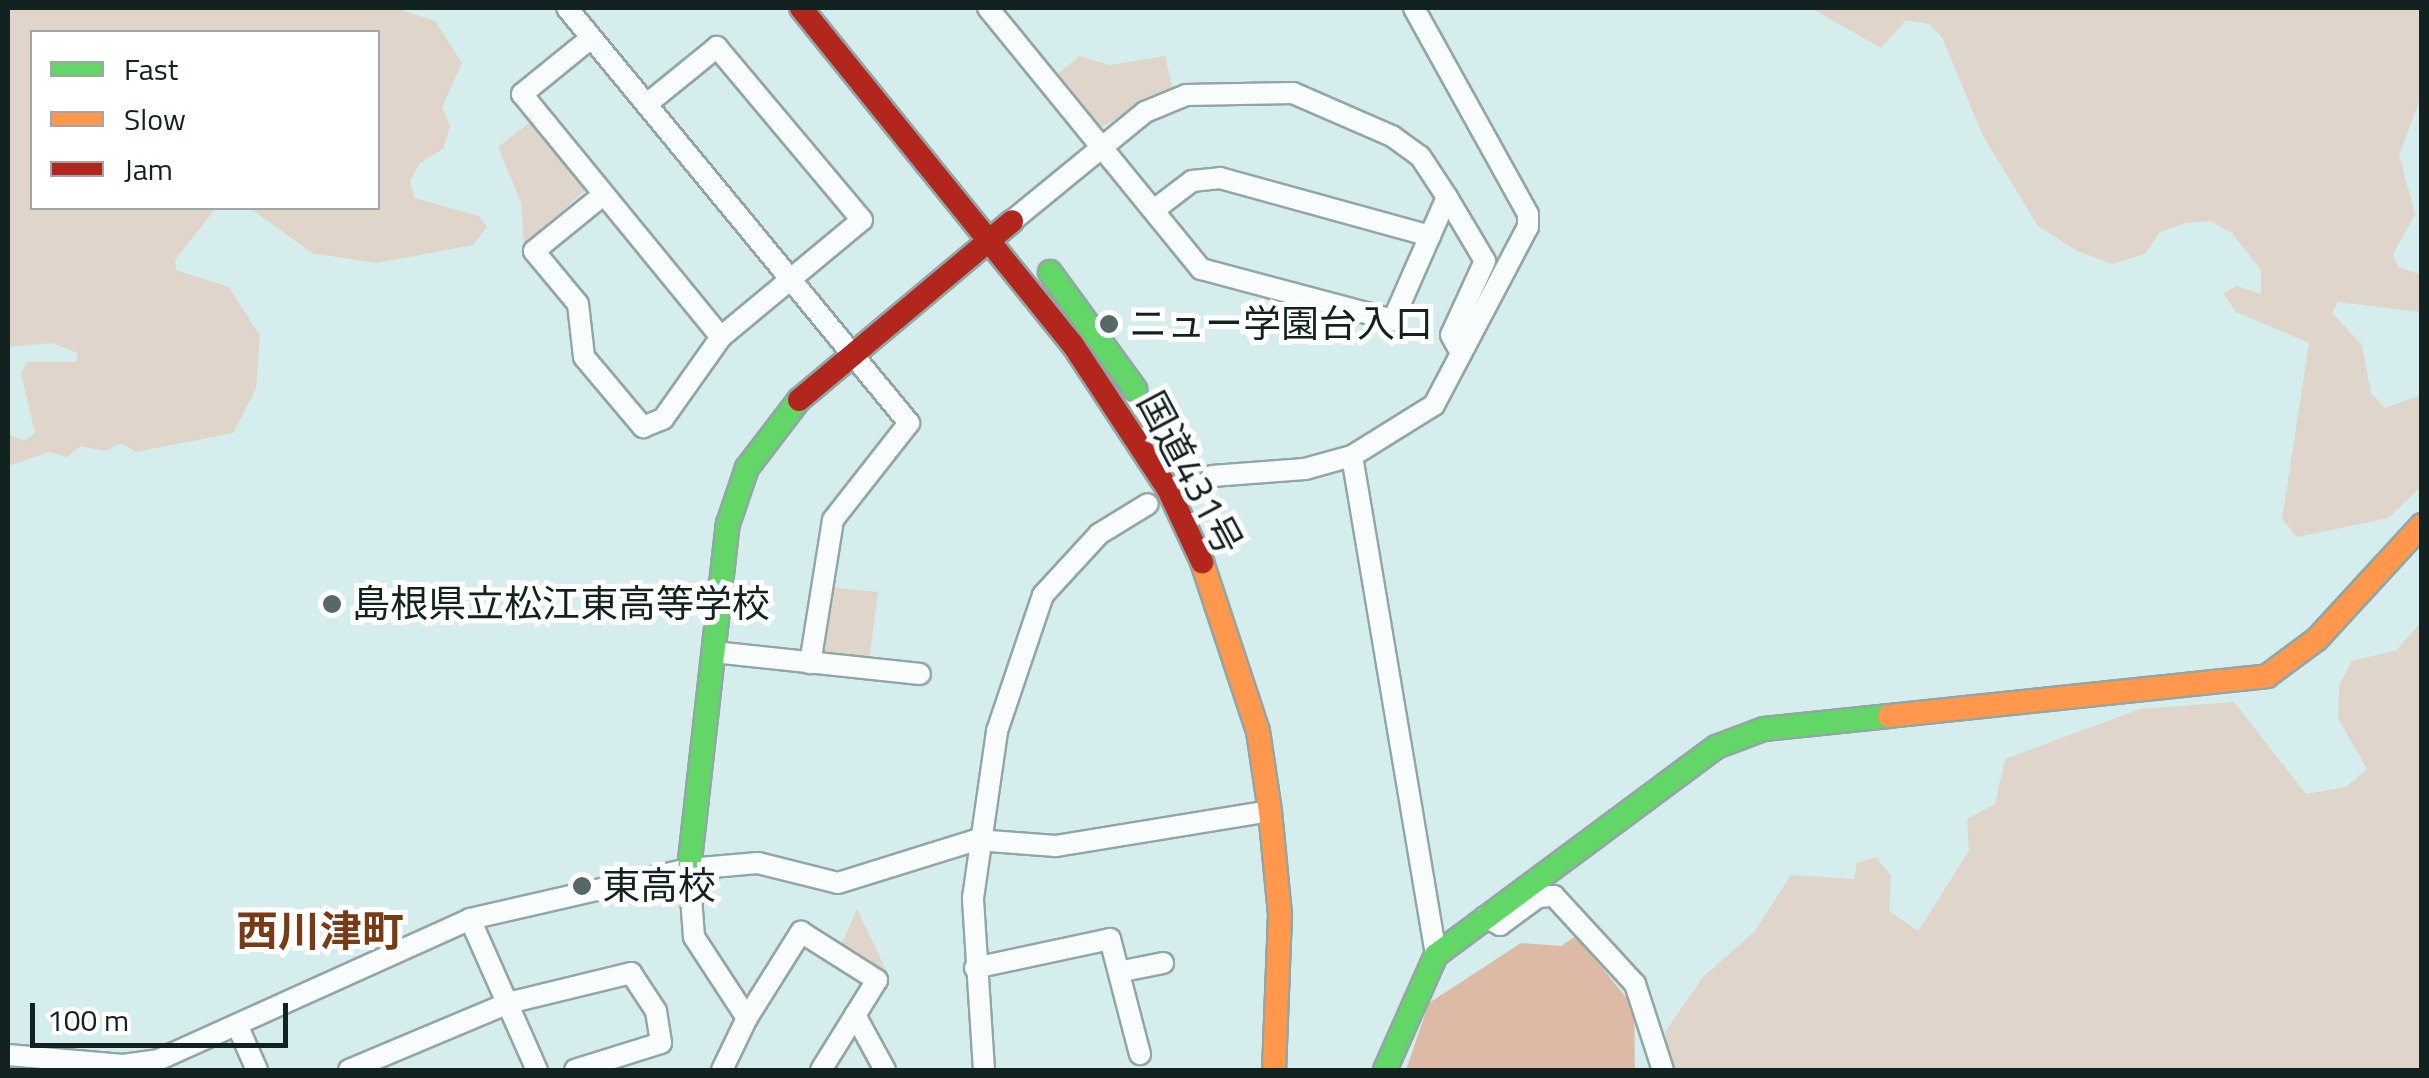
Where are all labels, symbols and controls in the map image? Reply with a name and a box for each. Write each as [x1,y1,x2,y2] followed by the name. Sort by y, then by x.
[30,30,380,210] legend
[124,46,178,92] text: Fast
[124,96,186,142] text: Slow
[124,146,173,192] text: Jam
[1129,301,1433,347] place label: ニュー学園台入口
[1098,313,1120,335] marker: ニュー学園台入口
[1128,384,1252,562] street label: 国道431号
[352,581,770,627] place label: 島根県立松江東高等学校
[321,593,343,615] marker: 島根県立松江東高等学校
[602,863,716,909] place label: 東高校
[571,875,593,897] marker: 東高校
[236,905,404,955] district label: 西川津町
[35,983,292,1045] scale bar
[47,997,129,1043] text: 100 m

